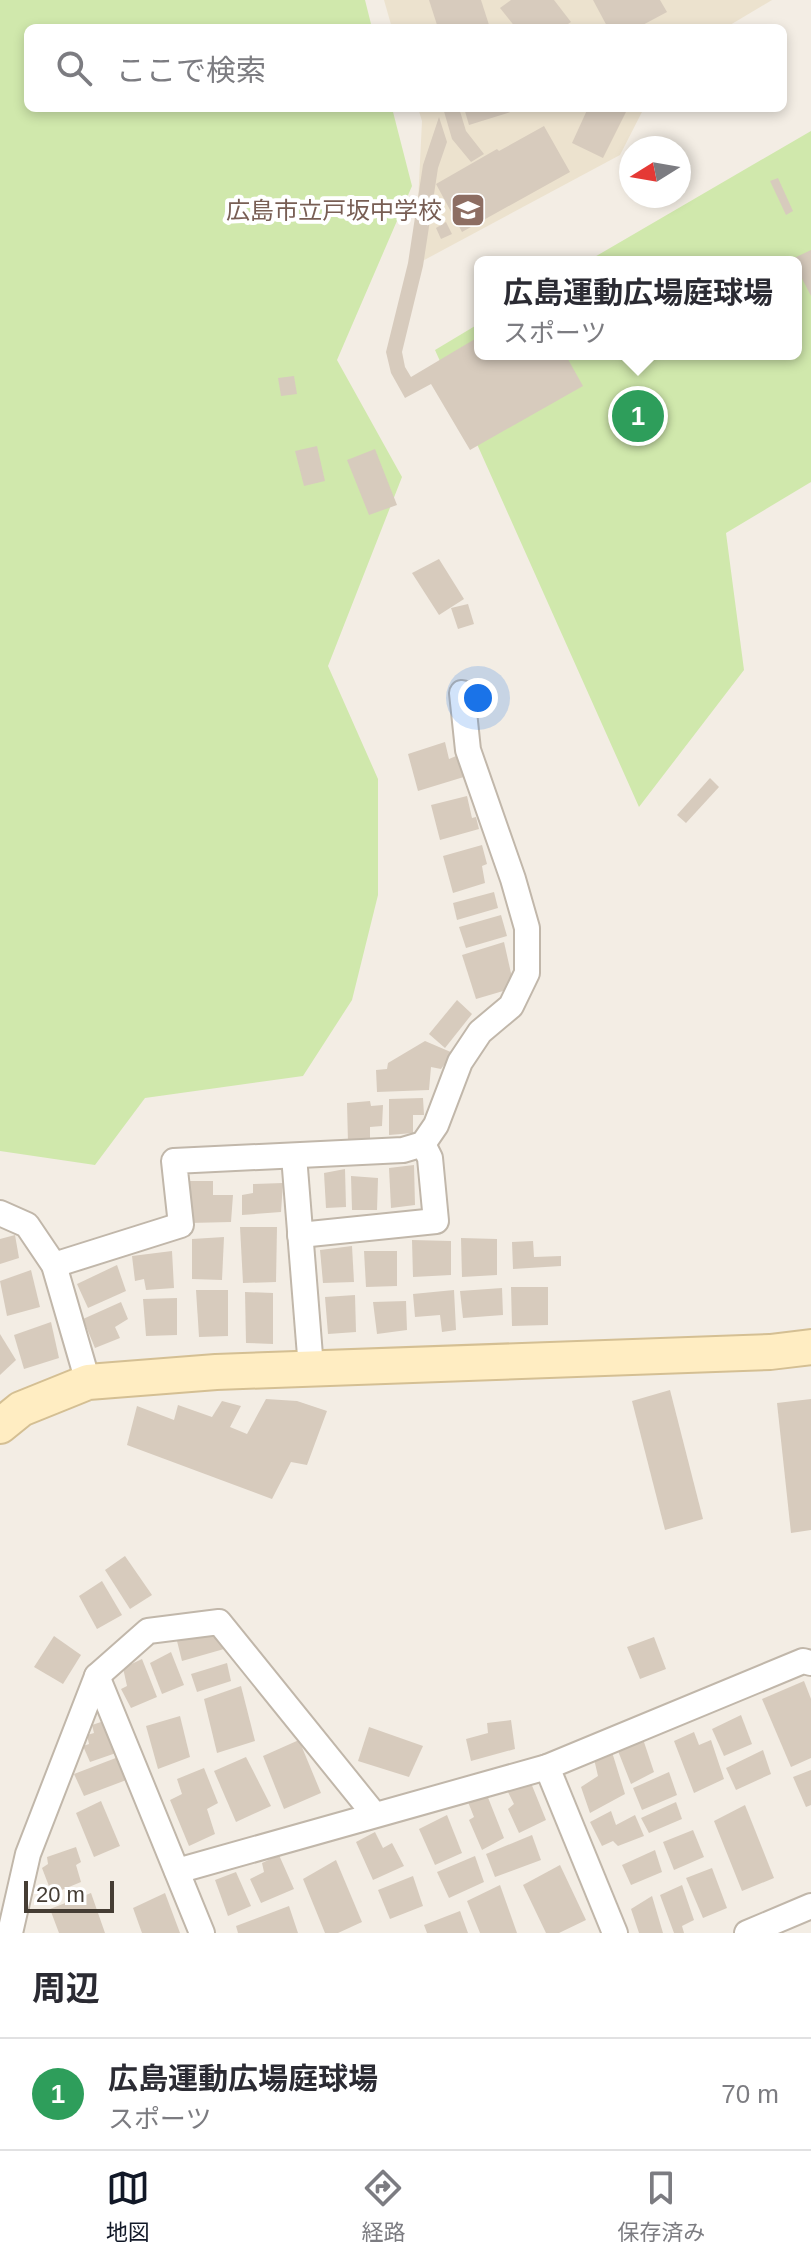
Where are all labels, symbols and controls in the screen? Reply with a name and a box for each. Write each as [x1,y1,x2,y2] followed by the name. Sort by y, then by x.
[24,24,787,112] search box
[52,46,96,90] icon: search
[116,54,266,87] text: ここで検索
[619,136,691,208] north arrow
[449,191,487,229] school or university icon: 広島市立戸坂中学校
[226,197,442,224] place label: 広島市立戸坂中学校
[474,256,802,360] popup
[503,276,773,309] text: 広島運動広場庭球場
[503,318,606,348] text: スポーツ
[612,386,664,446] pin: 1
[458,678,498,718] your location
[24,1877,114,1913] scale bar
[36,1882,85,1907] text: 20 m
[32,1969,100,2007] text: 周辺
[108,2062,378,2095] text: 広島運動広場庭球場
[51,2079,65,2109] text: 1
[721,2079,779,2109] text: 70 m
[108,2104,211,2134] text: スポーツ
[106,2166,150,2246] tab: 地図
[361,2166,405,2246] tab: 経路
[617,2166,705,2246] tab: 保存済み

